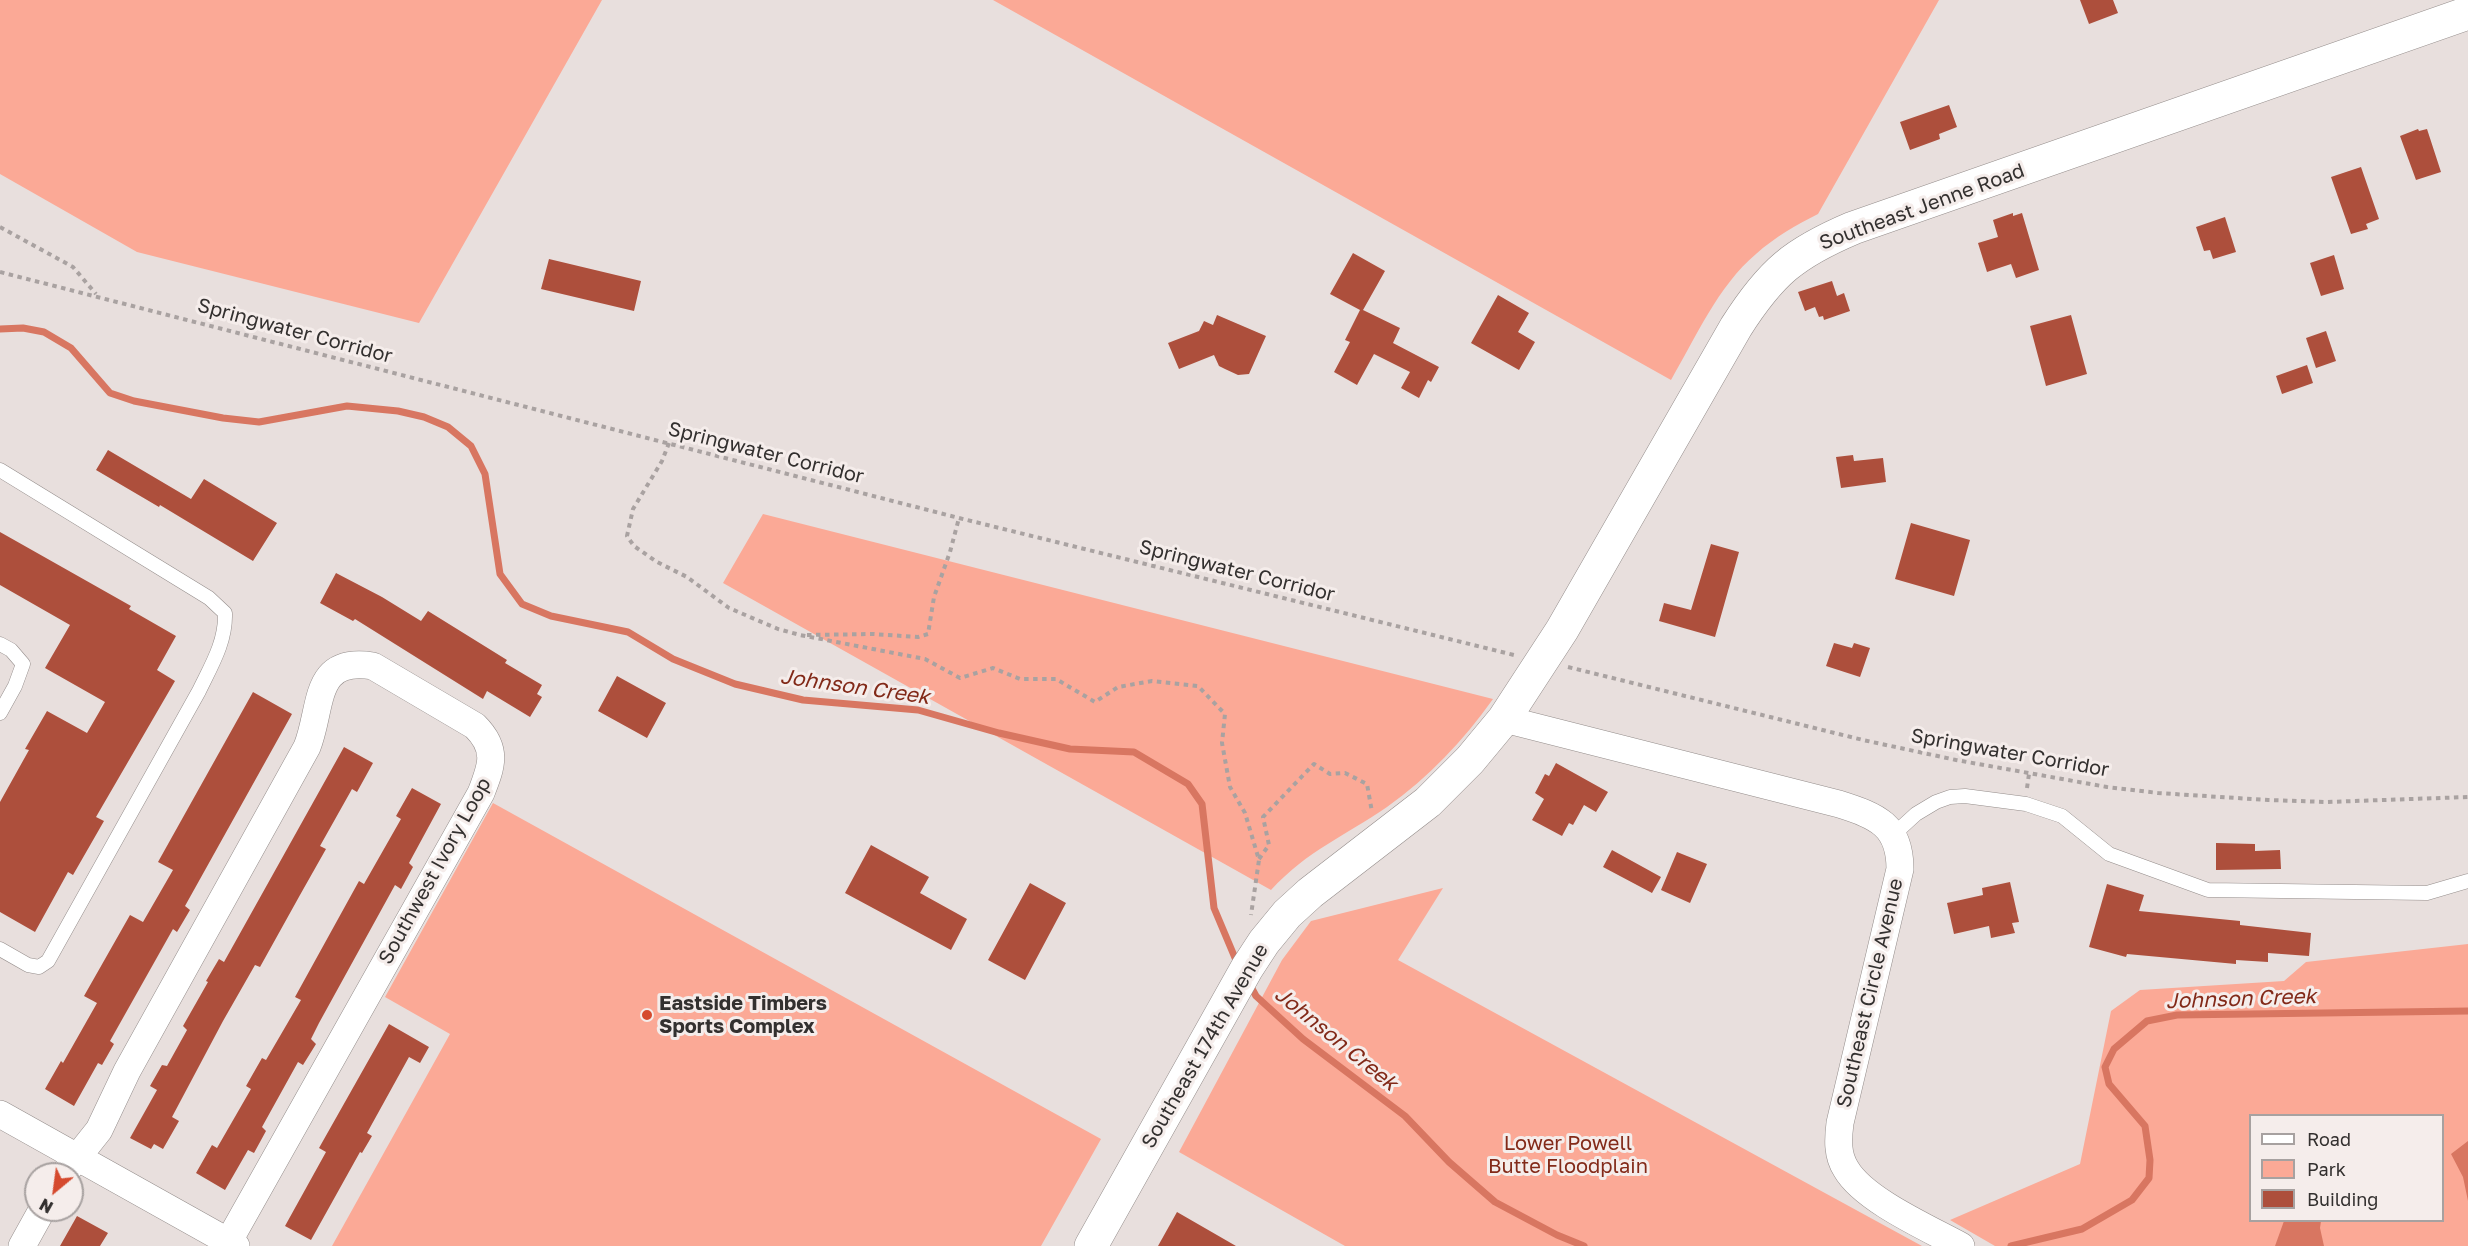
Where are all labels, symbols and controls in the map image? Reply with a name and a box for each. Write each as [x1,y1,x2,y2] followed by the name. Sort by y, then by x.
[1816,159,2028,255] street label: Southeast Jenne Road
[195,293,395,369] street label: Springwater Corridor
[666,417,866,489] street label: Springwater Corridor
[1137,535,1337,607] street label: Springwater Corridor
[779,664,931,710] water label: Johnson Creek
[1909,724,2111,782] street label: Springwater Corridor
[374,774,496,968] street label: Southwest Ivory Loop
[1832,876,1908,1110] street label: Southeast Circle Avenue
[1137,939,1273,1153] street label: Southeast 174th Avenue
[1270,982,1402,1096] water label: Johnson Creek
[2165,984,2317,1014] water label: Johnson Creek
[659,992,827,1039] place label: Eastside Timbers Sports Complex
[640,1008,654,1022] marker: Eastside Timbers Sports Complex
[2249,1114,2444,1222] legend
[2307,1128,2351,1150] text: Road
[1488,1132,1648,1179] park label: Lower Powell Butte Floodplain
[2307,1158,2346,1180] text: Park
[24,1162,84,1222] north arrow
[2307,1188,2378,1210] text: Building
[36,1194,56,1218] text: N

